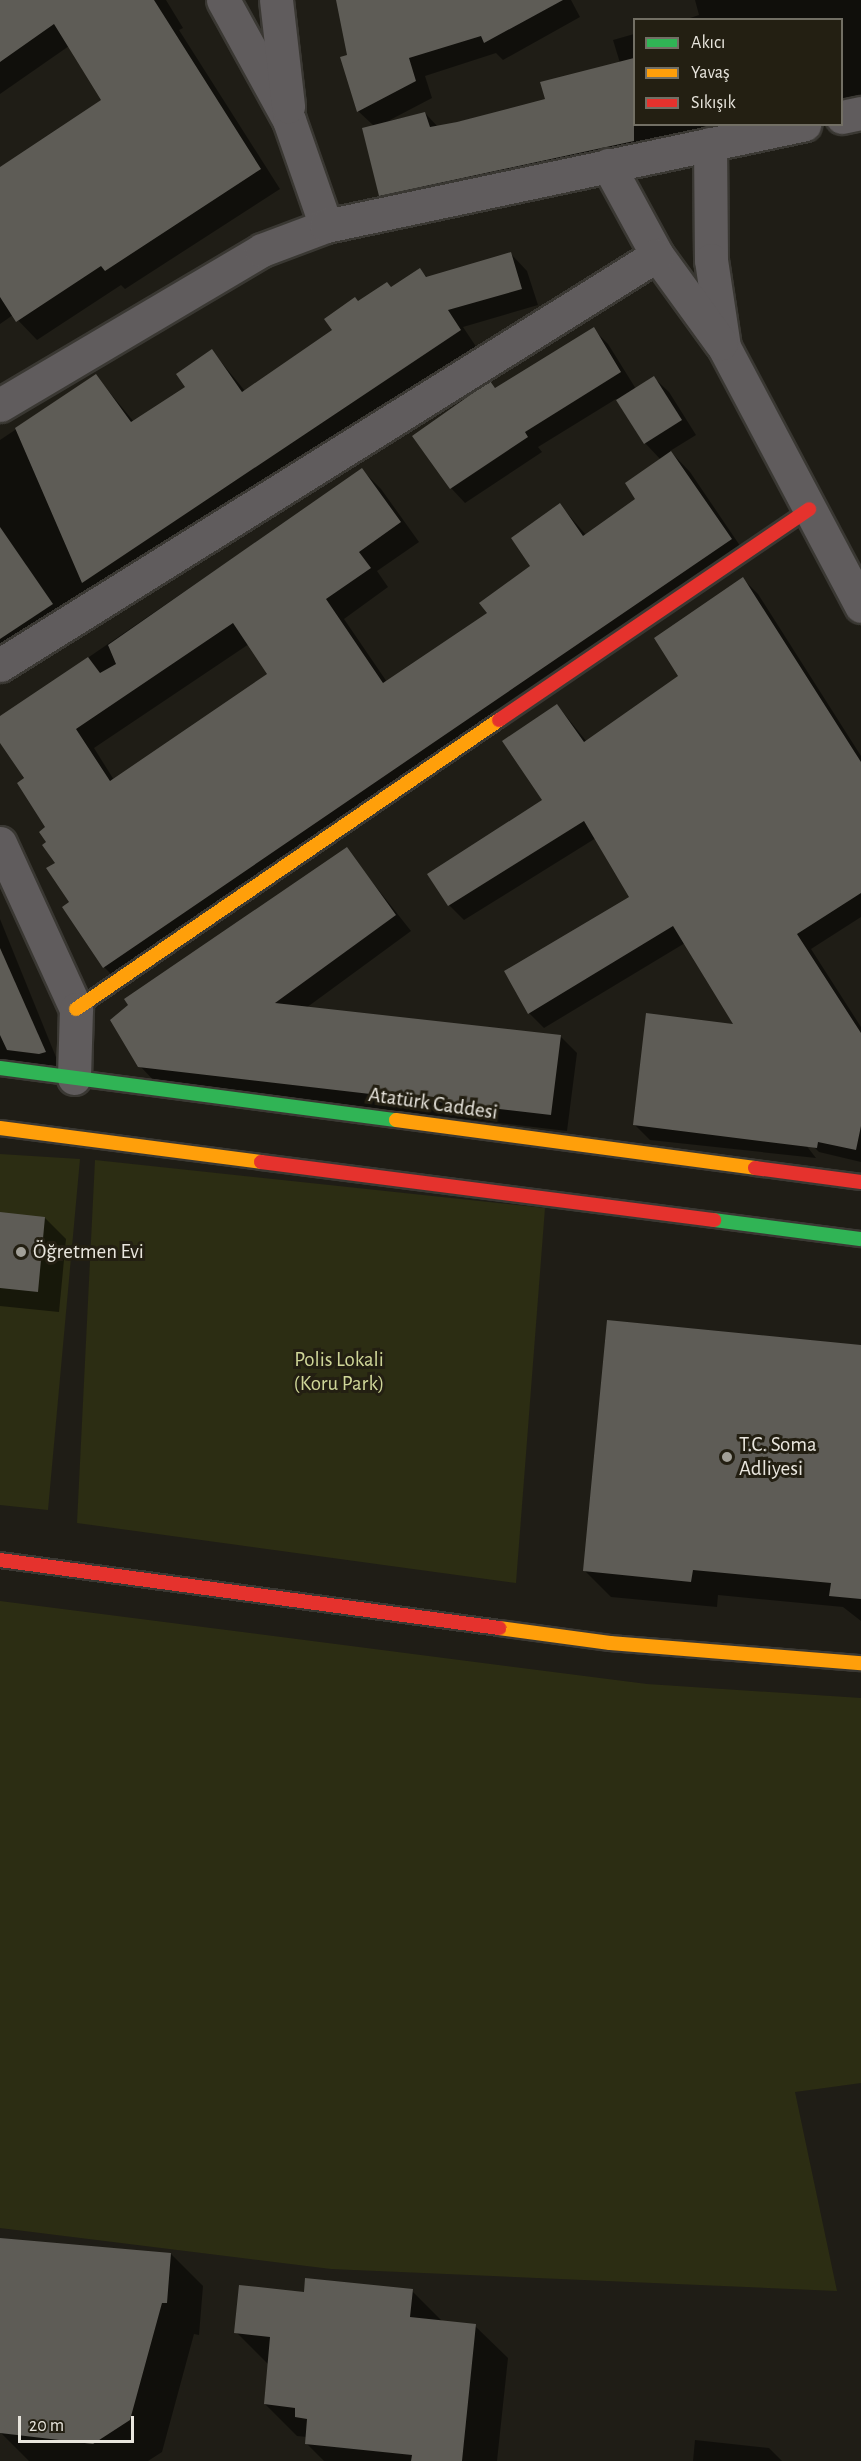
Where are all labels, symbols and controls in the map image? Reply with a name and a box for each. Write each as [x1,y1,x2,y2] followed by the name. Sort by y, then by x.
[633,18,843,126] legend
[691,34,725,52] text: Akıcı
[691,64,730,82] text: Yavaş
[691,94,736,112] text: Sıkışık
[367,1082,499,1126] street label: Atatürk Caddesi
[33,1239,144,1265] place label: Öğretmen Evi
[14,1245,28,1259] marker: Öğretmen Evi
[294,1347,384,1397] park label: Polis Lokali (Koru Park)
[739,1432,817,1482] place label: T.C. Soma Adliyesi
[720,1450,734,1464] marker: T.C. Soma Adliyesi
[21,2404,136,2442] scale bar
[29,2417,64,2435] text: 20 m

